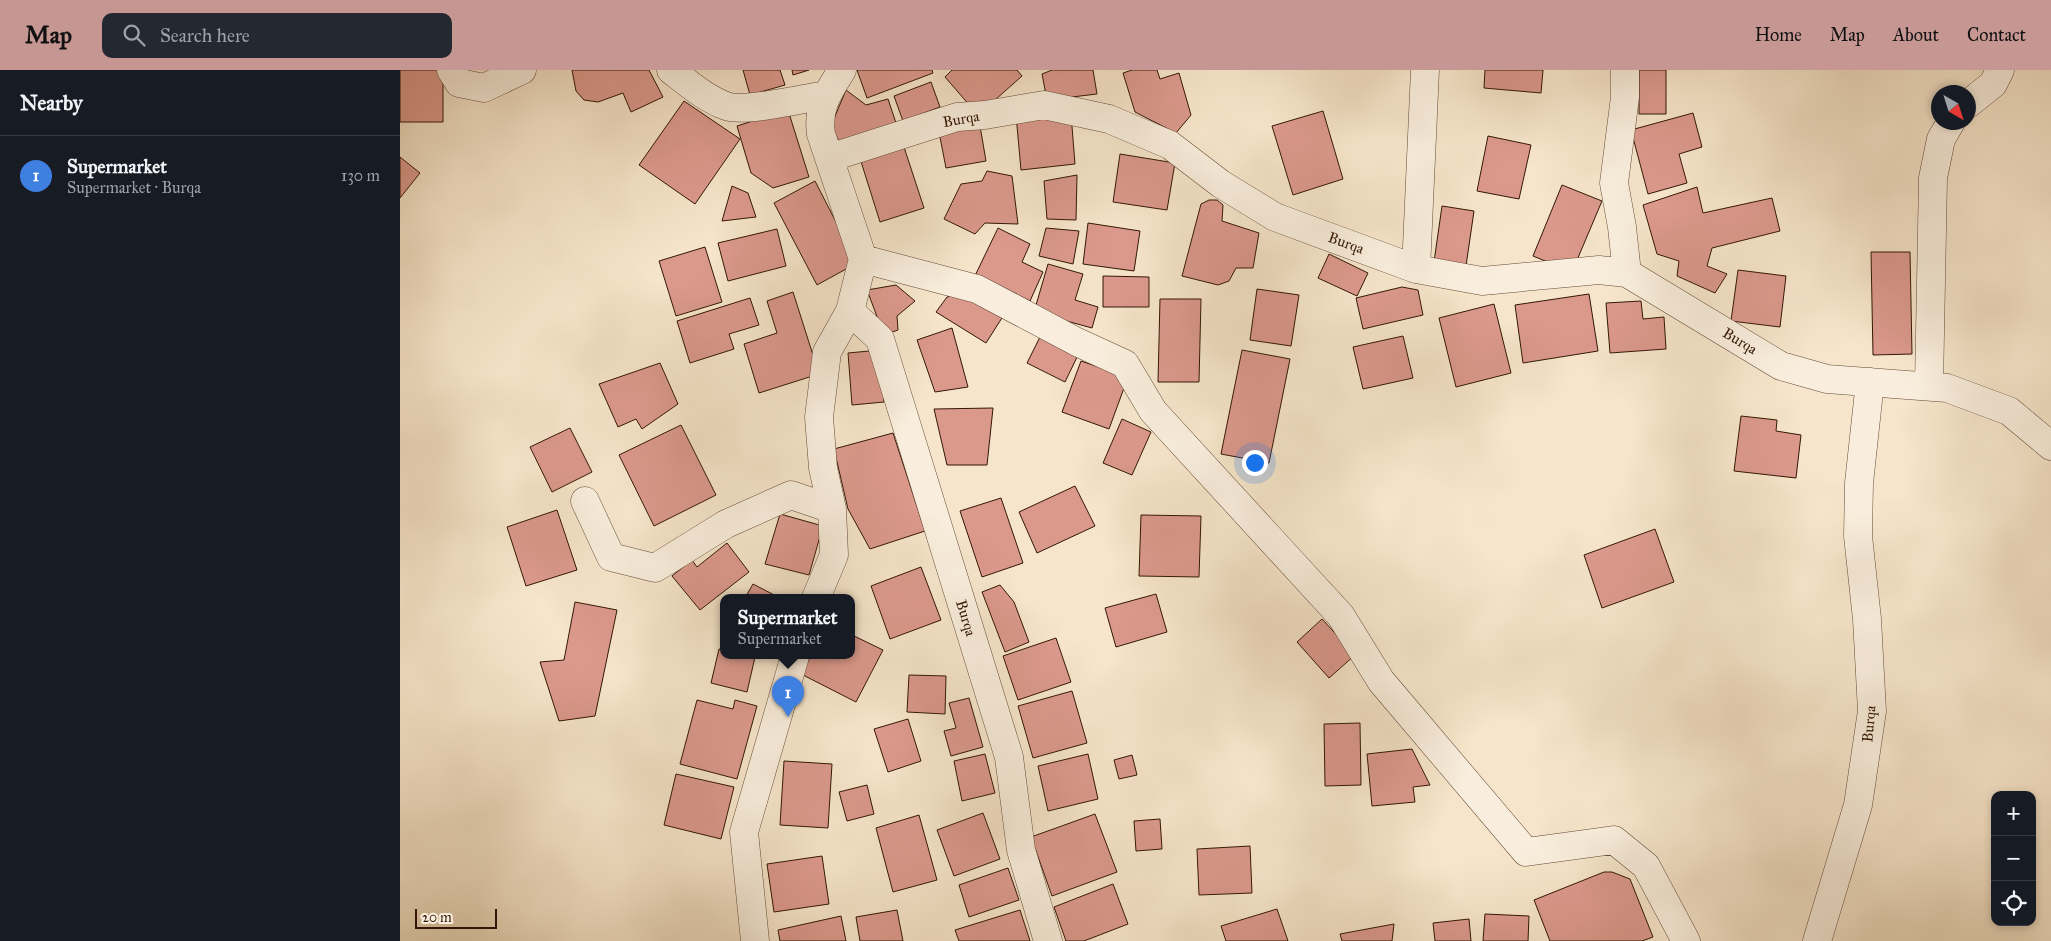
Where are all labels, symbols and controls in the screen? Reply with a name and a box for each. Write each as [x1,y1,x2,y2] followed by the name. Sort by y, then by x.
[102,13,452,58] search box
[25,20,72,50] text: Map
[120,21,148,49] icon: search
[160,24,250,47] text: Search here
[1755,24,1802,46] text: Home
[1830,24,1865,46] text: Map
[1893,24,1939,46] text: About
[1967,24,2026,46] text: Contact
[1931,85,1976,130] north arrow
[20,90,83,116] text: Nearby
[941,107,982,132] street label: Burqa
[67,155,167,178] text: Supermarket
[33,166,39,185] text: 1
[341,166,380,185] text: 130 m
[67,178,201,197] text: Supermarket · Burqa
[1325,228,1367,259] street label: Burqa
[1719,324,1761,359] street label: Burqa
[1242,450,1268,476] your location
[720,594,855,659] popup
[951,598,980,639] street label: Burqa
[738,606,837,629] text: Supermarket
[738,629,822,648] text: Supermarket
[772,676,804,717] pin: 1
[1858,704,1881,743] street label: Burqa
[1991,791,2036,926] map controls
[1991,791,2036,836] button: +
[1991,836,2036,881] button: −
[1991,881,2036,926] button: locate
[415,906,498,929] scale bar
[422,909,452,926] text: 20 m

